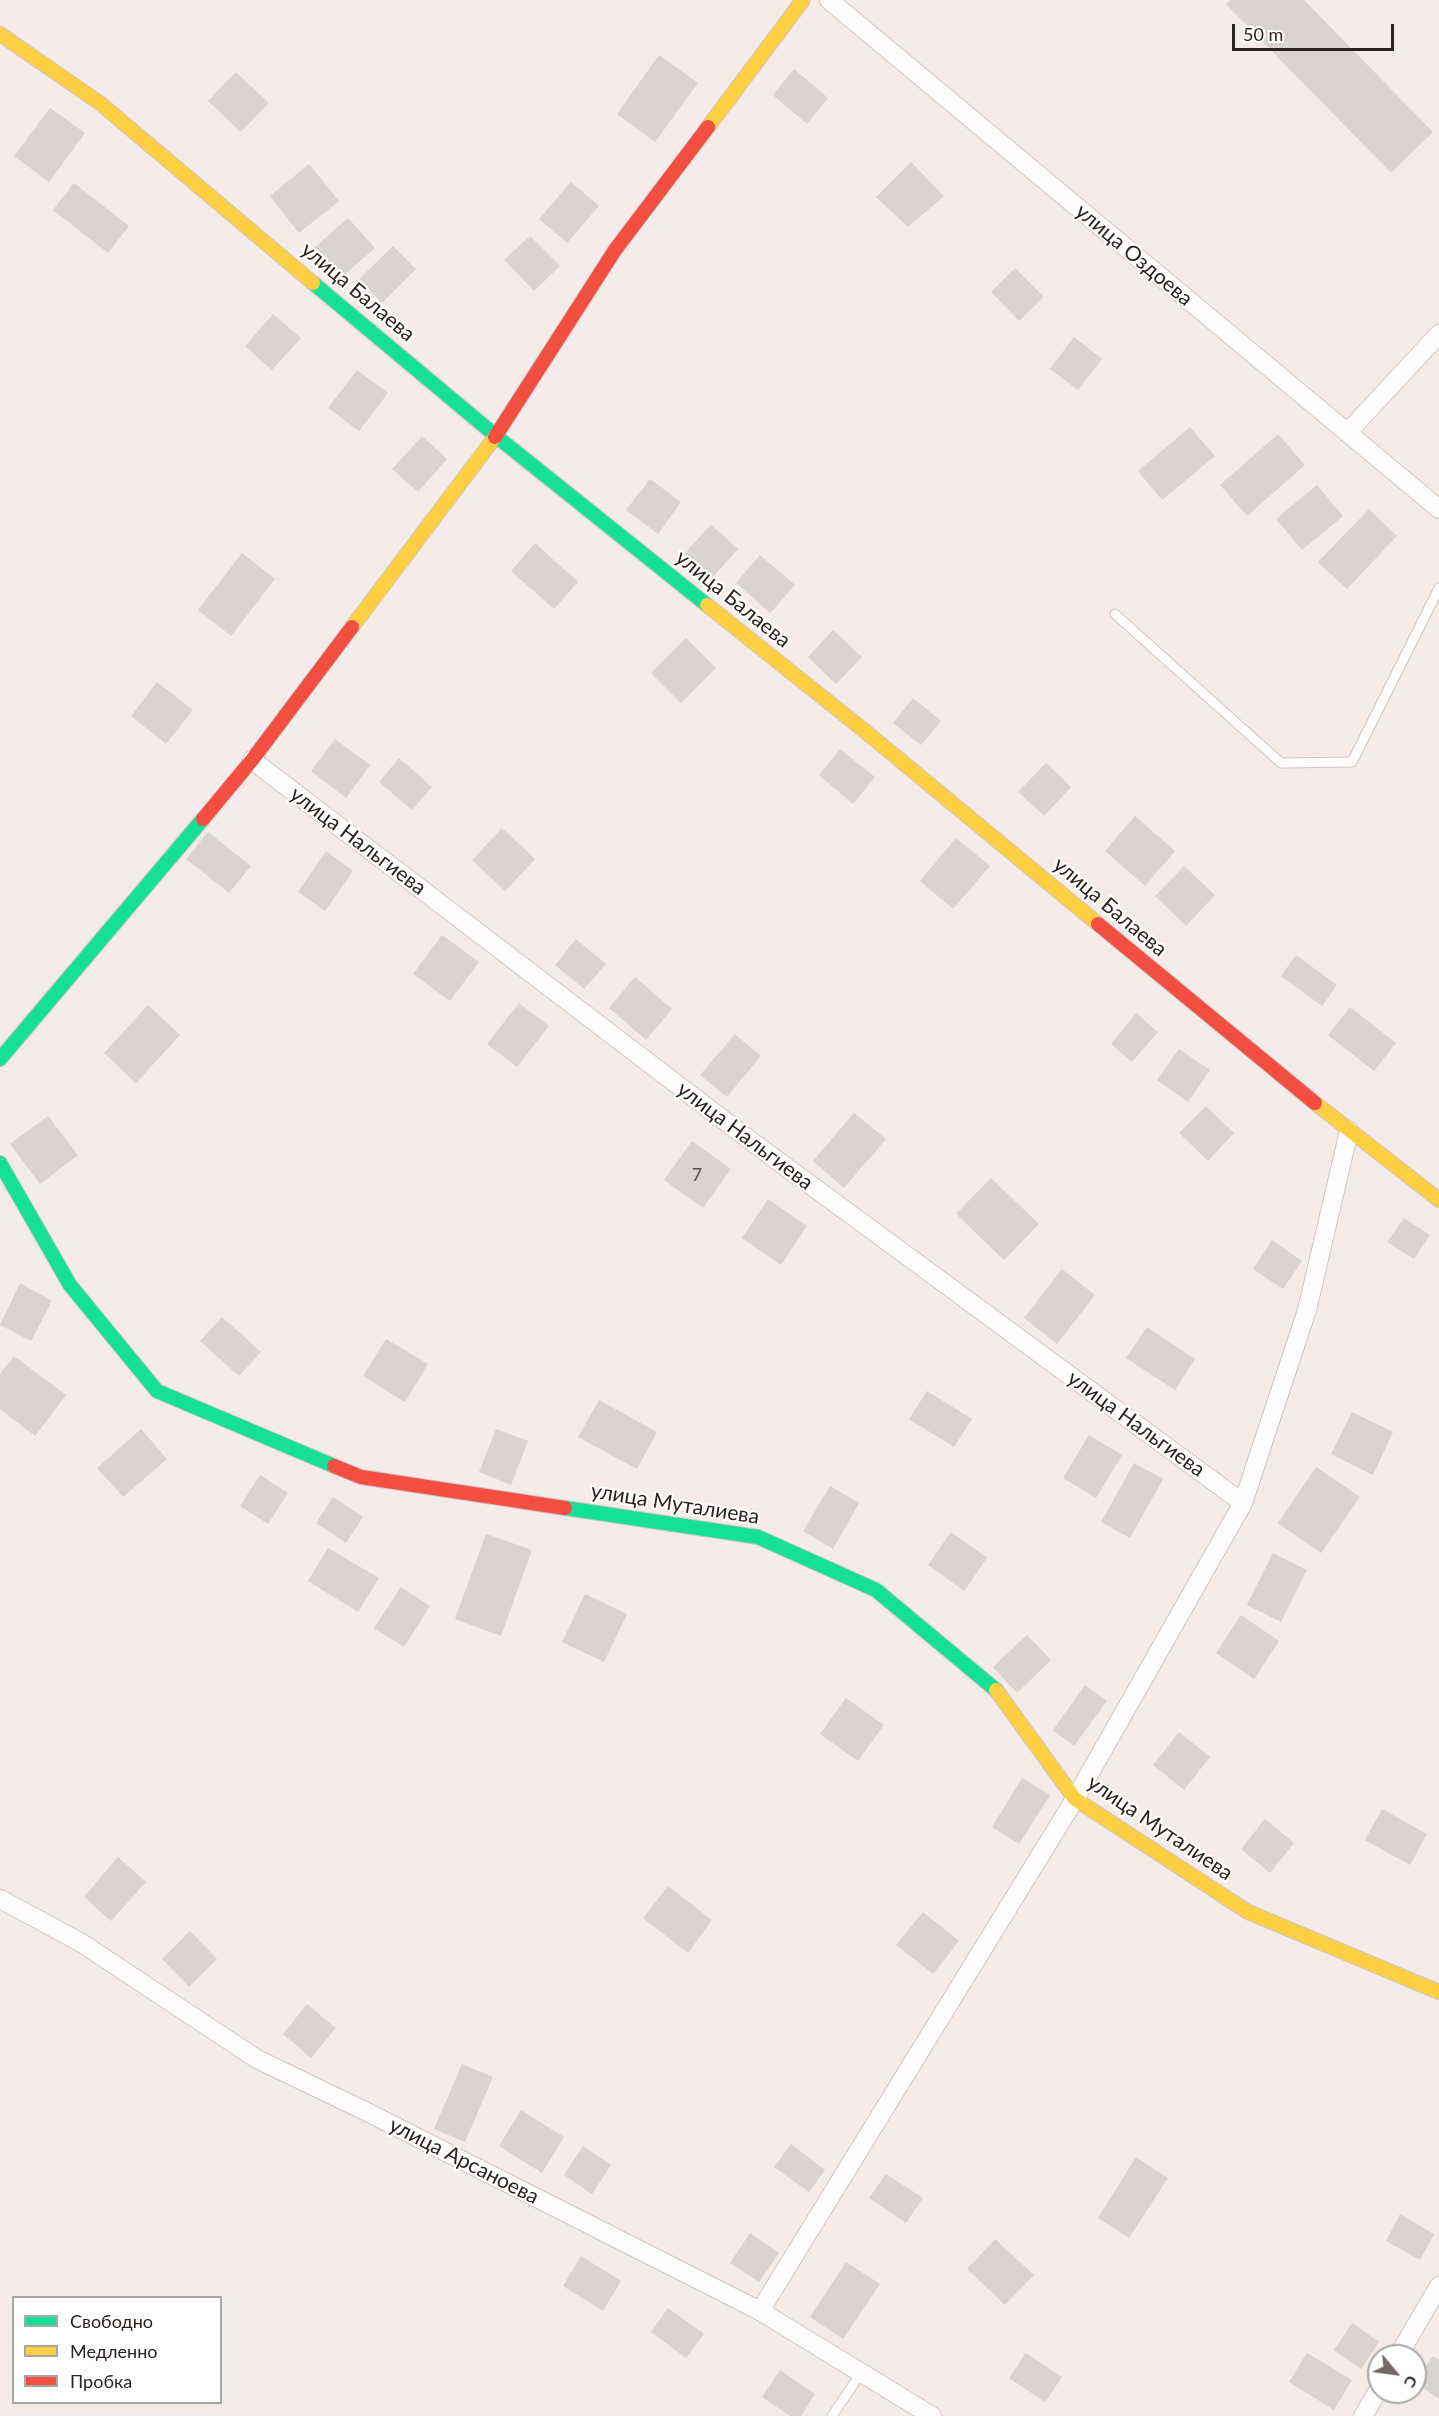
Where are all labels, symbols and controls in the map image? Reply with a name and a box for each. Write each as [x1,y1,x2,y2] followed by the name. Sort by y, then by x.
[1235,12,1397,50] scale bar
[1243,23,1283,45] text: 50 m
[1070,199,1198,311] street label: улица Оздоева
[296,237,420,347] street label: улица Балаева
[670,545,796,653] street label: улица Балаева
[285,782,431,900] street label: улица Нальгиева
[1048,852,1172,962] street label: улица Балаева
[672,1077,818,1195] street label: улица Нальгиева
[692,1164,702,1186] house number: 7
[1062,1366,1210,1482] street label: улица Нальгиева
[589,1478,761,1530] street label: улица Муталиева
[1082,1770,1238,1886] street label: улица Муталиева
[385,2112,543,2210] street label: улица Арсаноева
[12,2296,222,2404] legend
[70,2310,153,2332] text: Свободно
[70,2340,158,2362] text: Медленно
[1367,2344,1427,2404] north arrow
[70,2370,132,2392] text: Пробка
[1401,2373,1422,2391] text: С

